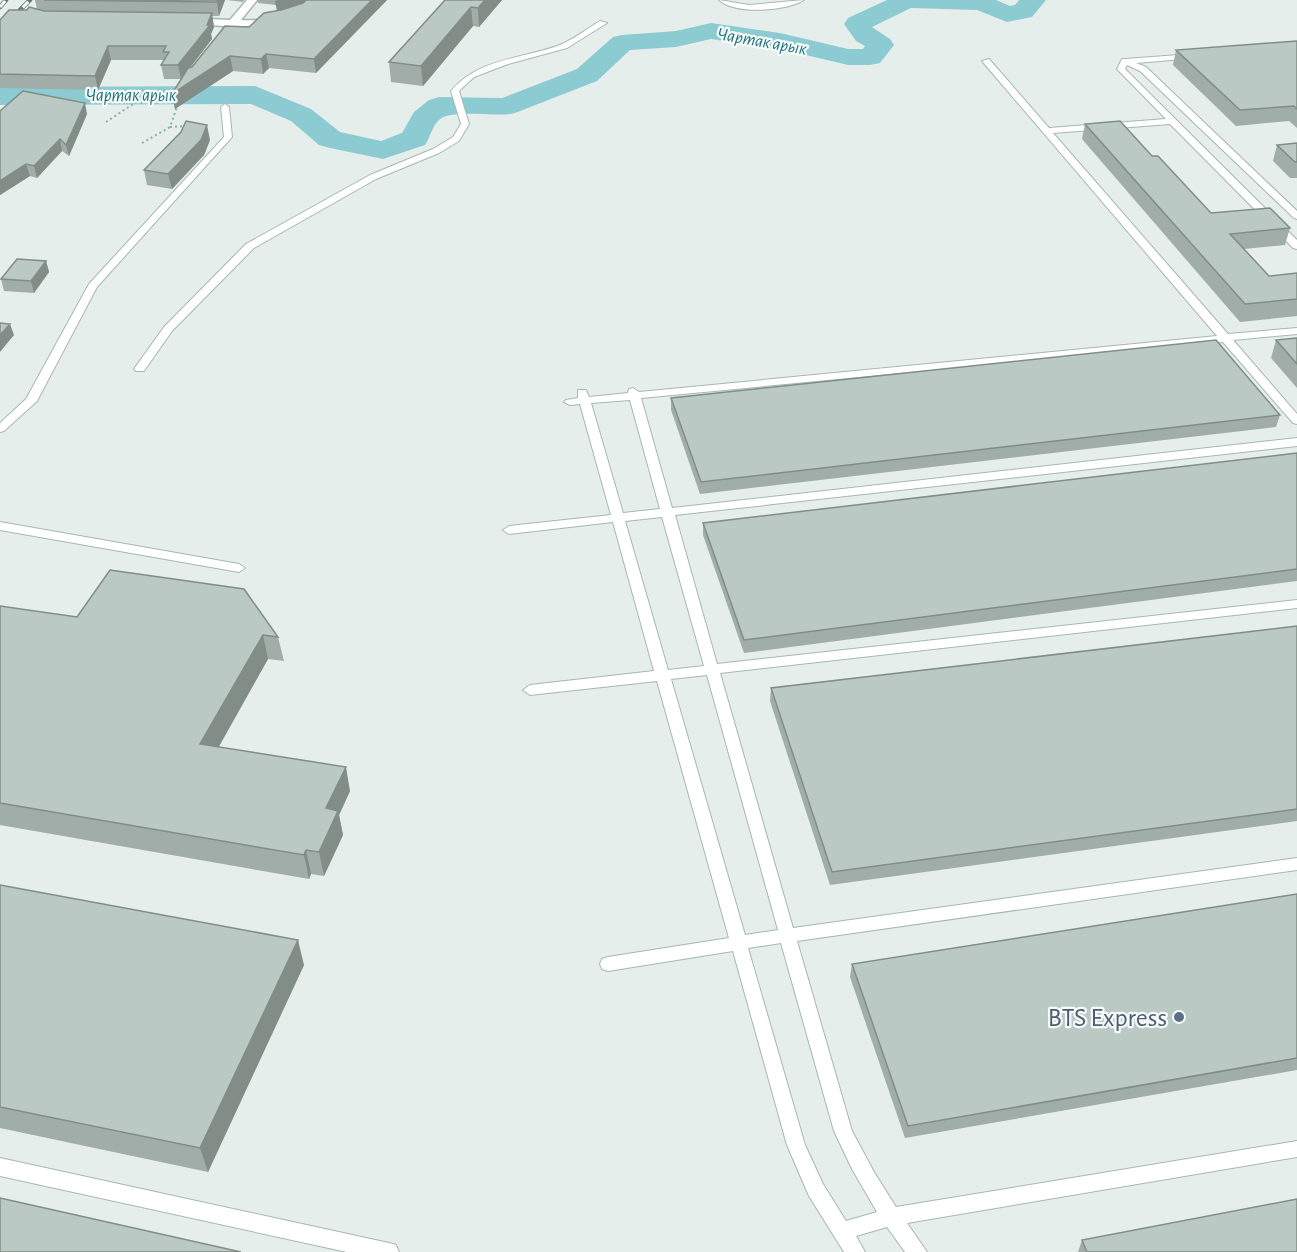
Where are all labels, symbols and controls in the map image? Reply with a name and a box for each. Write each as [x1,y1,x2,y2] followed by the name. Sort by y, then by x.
[716,25,808,59] water label: Чартак арык
[86,87,177,105] water label: Чартак арык
[1048,1005,1167,1031] place label: BTS Express
[1172,1010,1186,1024] marker: BTS Express

